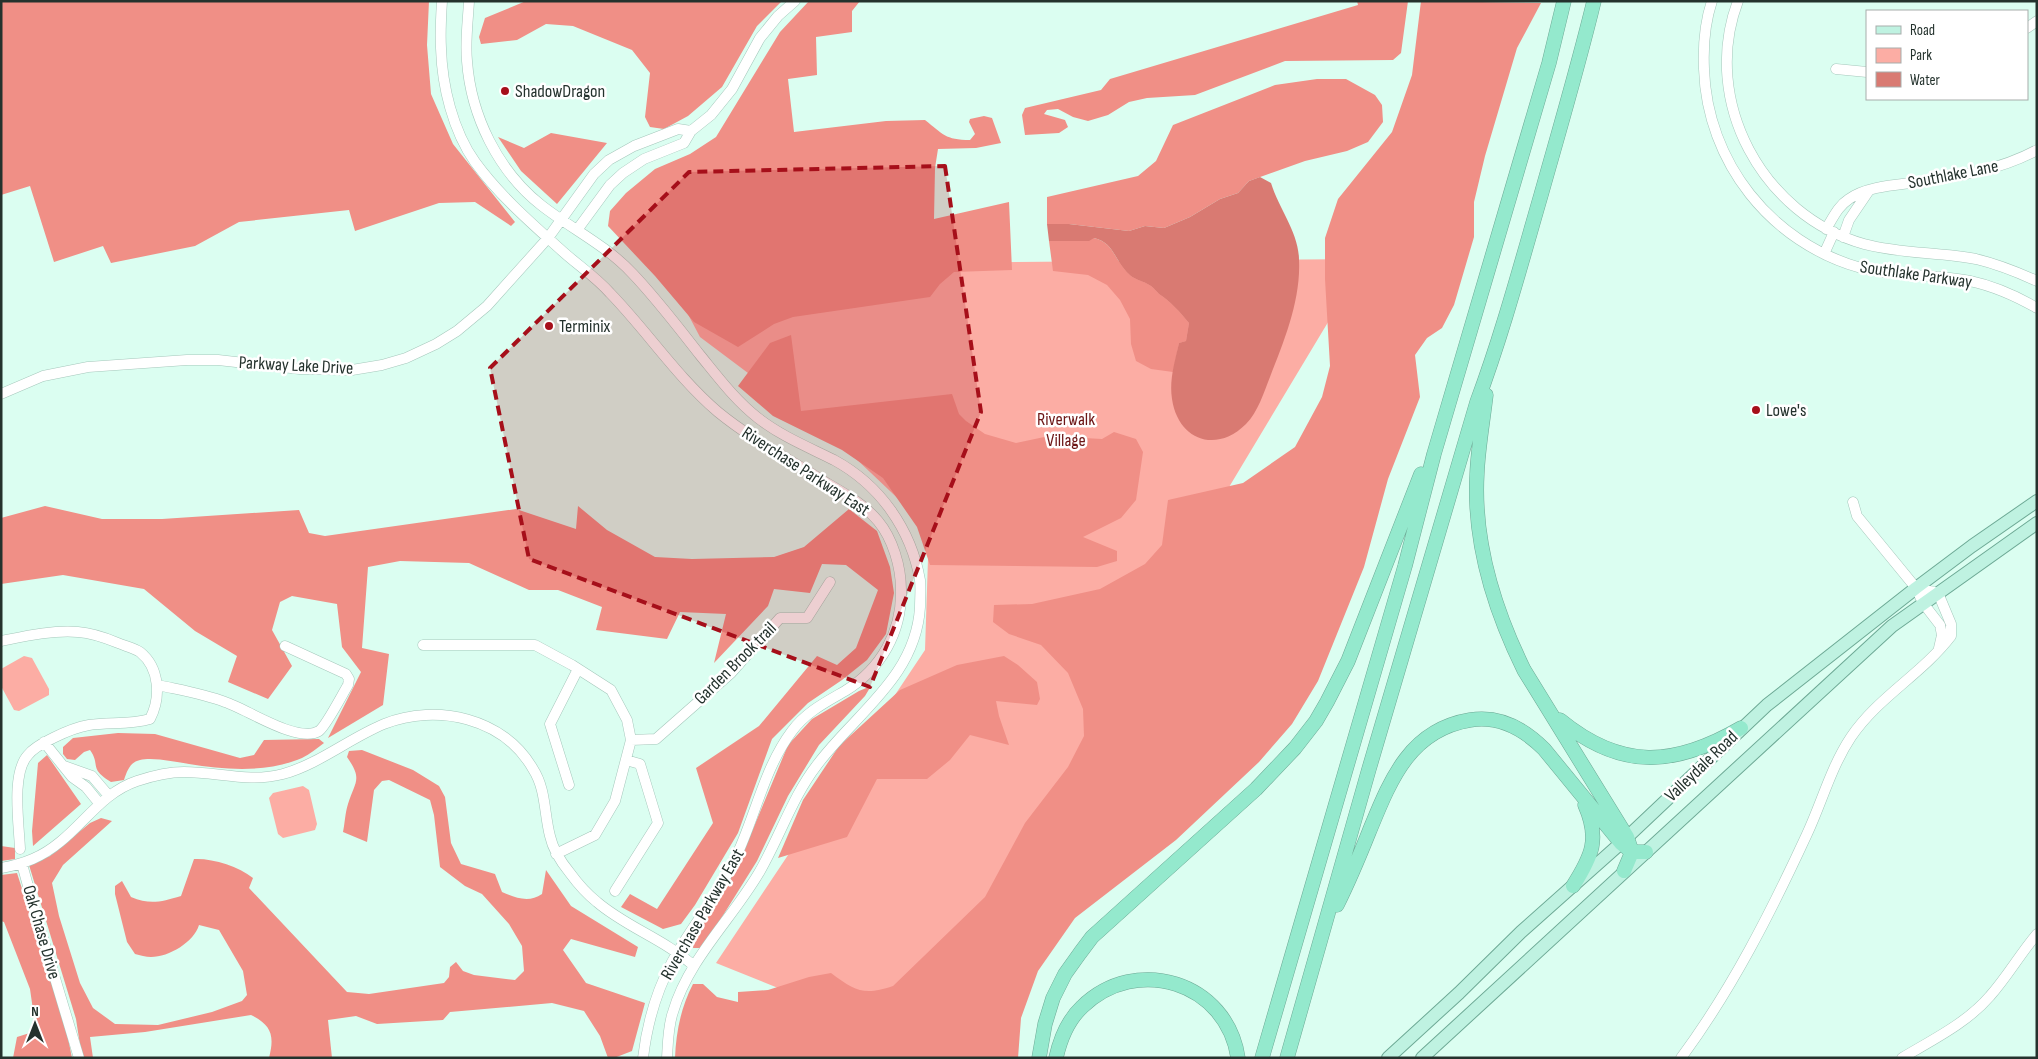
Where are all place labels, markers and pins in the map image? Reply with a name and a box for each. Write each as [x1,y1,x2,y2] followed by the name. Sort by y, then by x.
[515,81,605,102] place label: ShadowDragon
[499,85,511,97] marker: ShadowDragon
[559,316,610,337] place label: Terminix
[543,320,555,332] marker: Terminix
[1766,400,1806,421] place label: Lowe's
[1750,404,1762,416] marker: Lowe's

